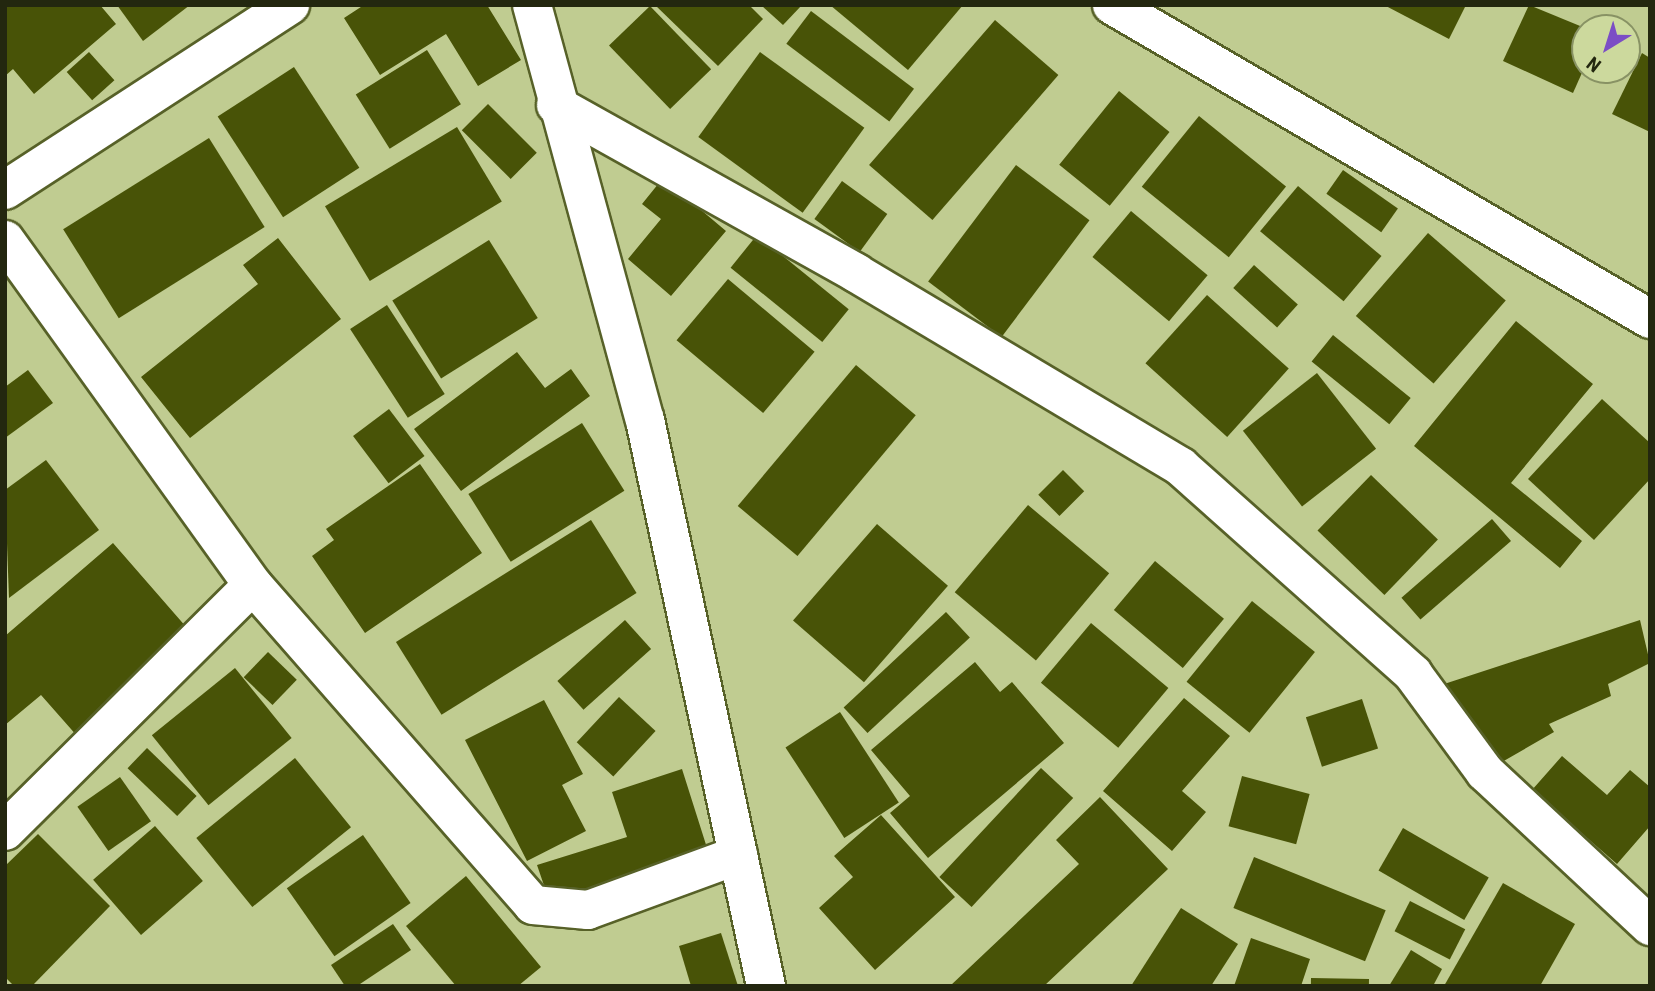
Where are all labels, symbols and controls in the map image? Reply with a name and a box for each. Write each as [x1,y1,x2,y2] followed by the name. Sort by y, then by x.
[1571,14,1641,84] north arrow
[1582,52,1606,77] text: N

